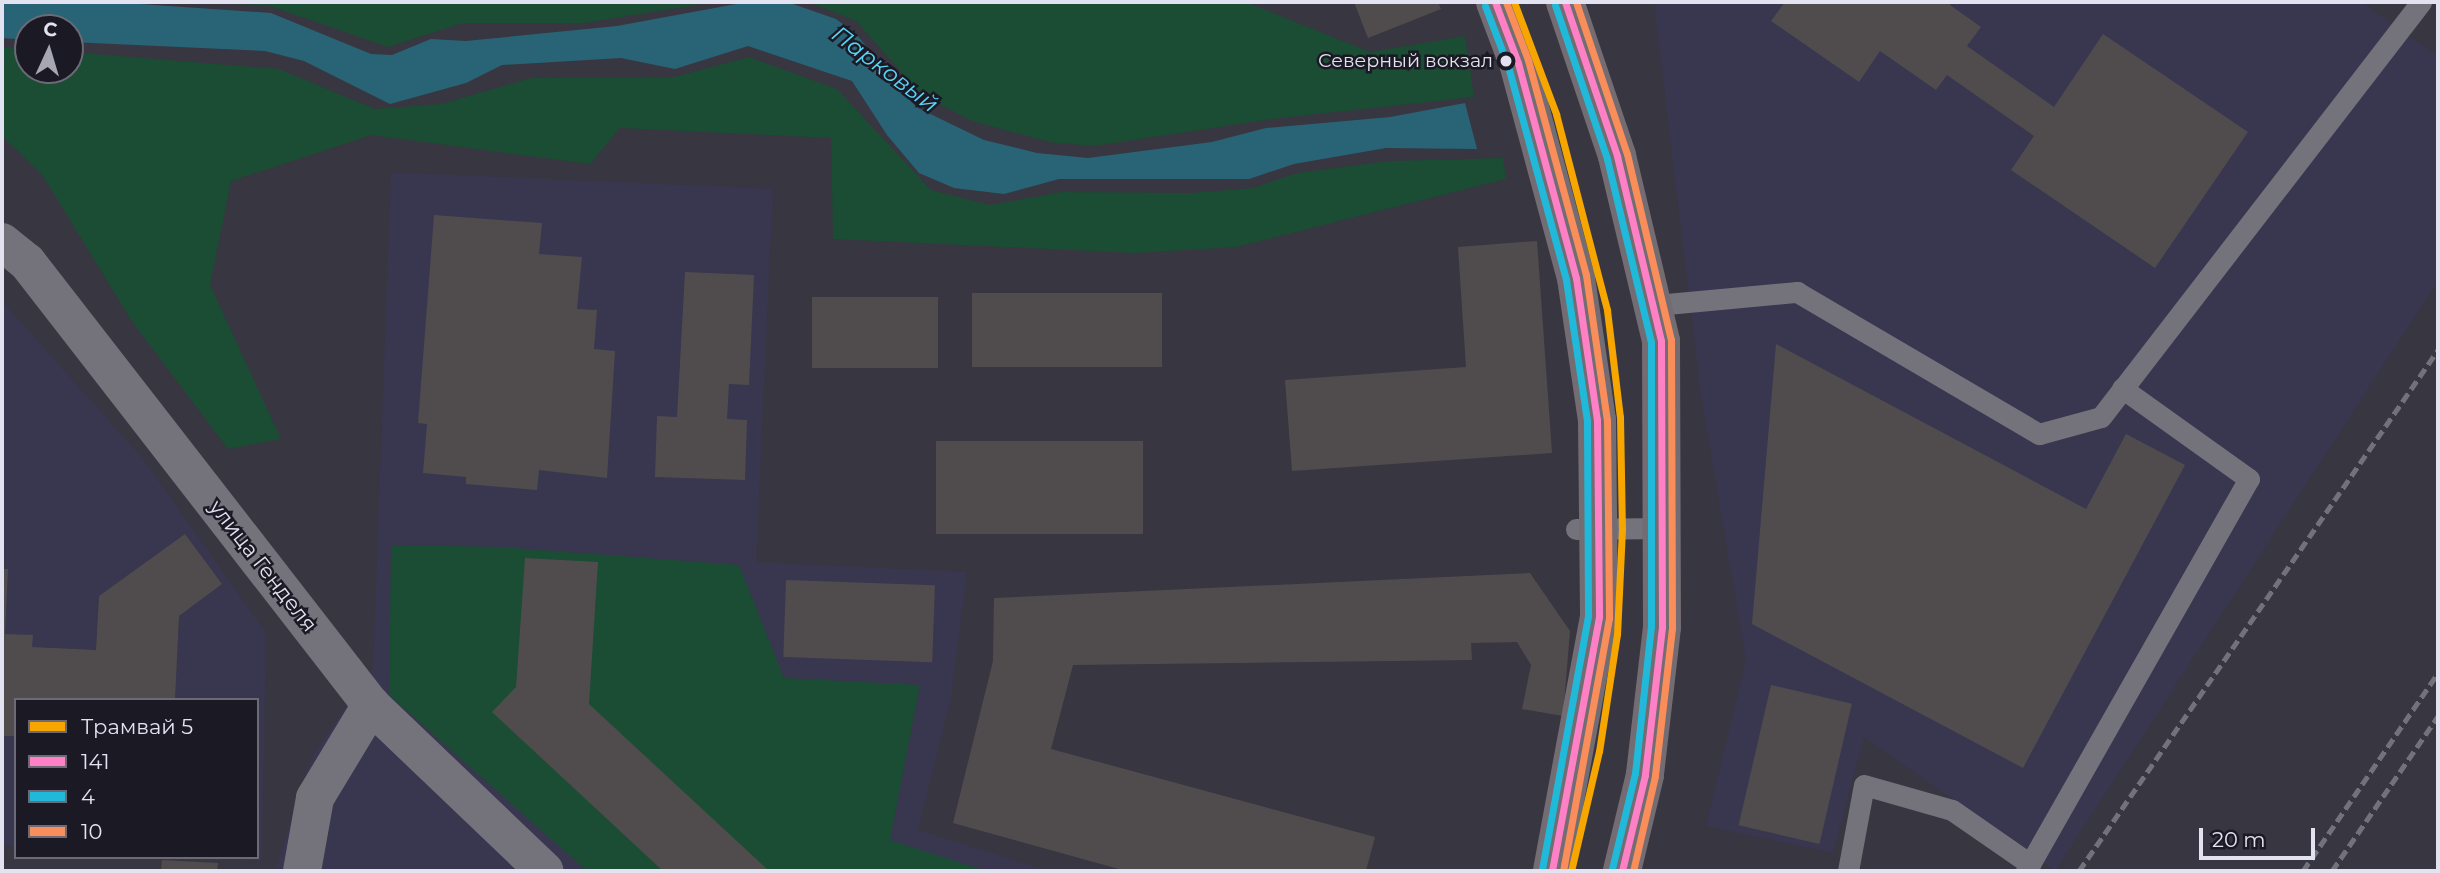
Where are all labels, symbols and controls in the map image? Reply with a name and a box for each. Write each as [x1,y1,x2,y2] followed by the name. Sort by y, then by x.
[14,14,84,84] north arrow
[43,18,58,42] text: С
[826,20,944,118] water label: Парковый
[1318,50,1493,72] place label: Северный вокзал
[1499,54,1513,68] marker: Северный вокзал
[204,495,322,637] street label: улица Генделя
[14,698,259,859] legend
[81,714,193,739] text: Трамвай 5
[81,749,110,774] text: 141
[81,784,95,809] text: 4
[2202,814,2318,858] scale bar
[81,819,102,844] text: 10
[2212,827,2266,852] text: 20 m

